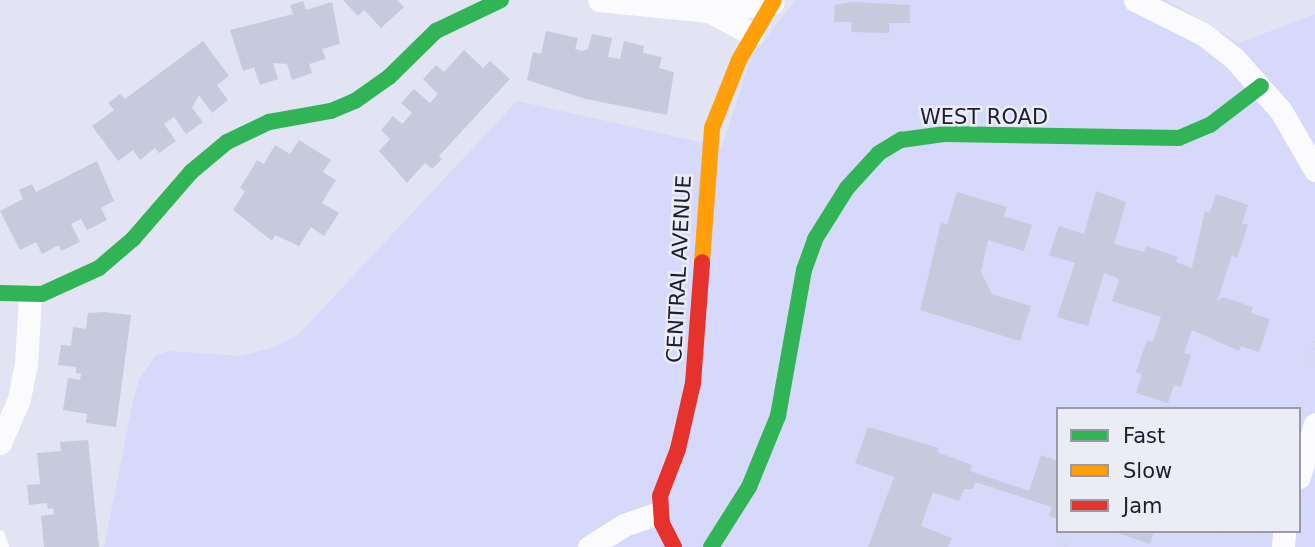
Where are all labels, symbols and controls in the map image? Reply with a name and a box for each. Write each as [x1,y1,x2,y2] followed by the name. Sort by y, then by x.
[920,104,1048,130] street label: WEST ROAD
[661,174,697,364] street label: CENTRAL AVENUE
[1056,407,1301,533] legend
[1123,424,1165,448] text: Fast
[1123,459,1172,483] text: Slow
[1123,494,1163,518] text: Jam

